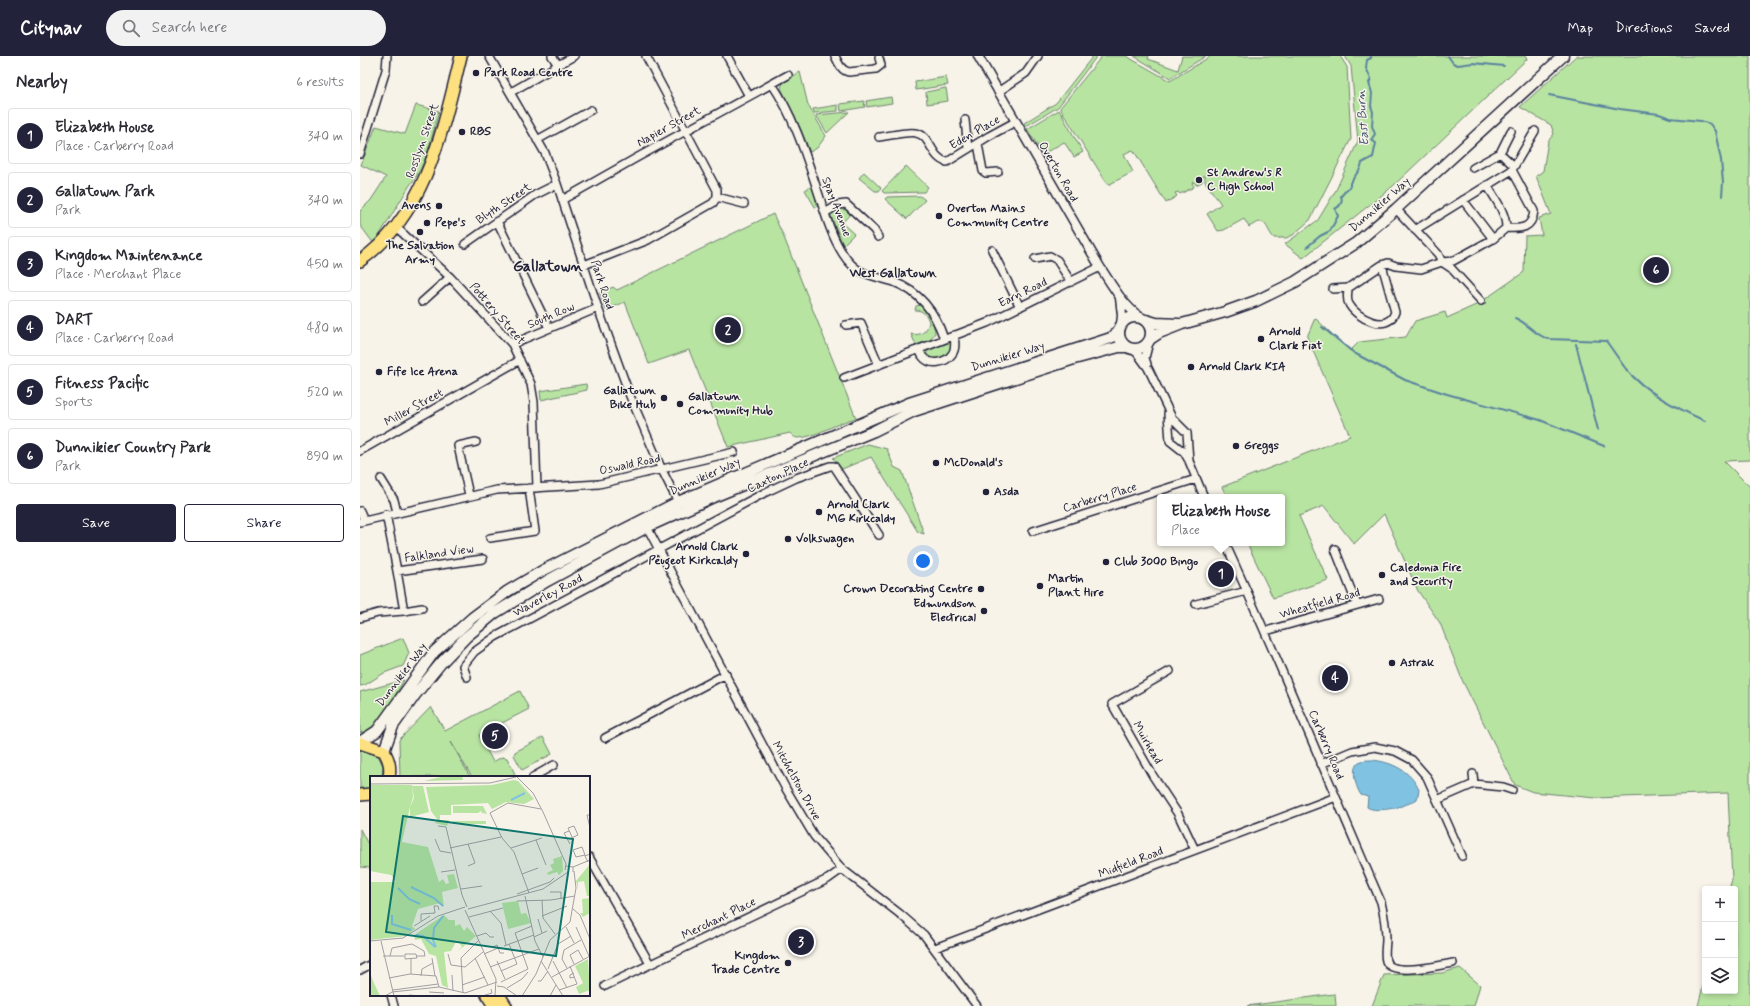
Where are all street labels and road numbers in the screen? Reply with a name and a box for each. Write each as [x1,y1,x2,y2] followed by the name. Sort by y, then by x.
[403,101,443,181] street label: Rosslyn Street
[634,103,704,151] street label: Napier Street
[947,112,1003,154] street label: Eden Place
[1034,139,1082,205] street label: Overton Road
[1346,174,1414,236] street label: Dunnikier Way
[817,175,855,239] street label: Spay Avenue
[473,180,535,228] street label: Blyth Street
[586,258,618,312] street label: Park Road
[996,274,1050,312] street label: Earn Road
[466,279,529,349] street label: Pottery Street
[525,299,577,333] street label: South Row
[969,338,1047,376] street label: Dunnikier Way
[382,385,447,431] street label: Miller Street
[598,451,662,479] street label: Oswald Road
[667,454,743,500] street label: Dunnikier Way
[745,455,811,497] street label: Caxton Place
[1061,479,1139,517] street label: Carberry Place
[403,541,475,567] street label: Falkland View
[510,571,586,621] street label: Waverley Road
[1278,585,1362,623] street label: Wheatfield Road
[373,640,431,710] street label: Dunnikier Way
[1304,708,1348,782] street label: Carberry Road
[1128,719,1166,767] street label: Muirhead
[768,739,824,823] street label: Mitchelston Drive
[1096,843,1166,883] street label: Midfield Road
[679,894,759,944] street label: Merchant Place

